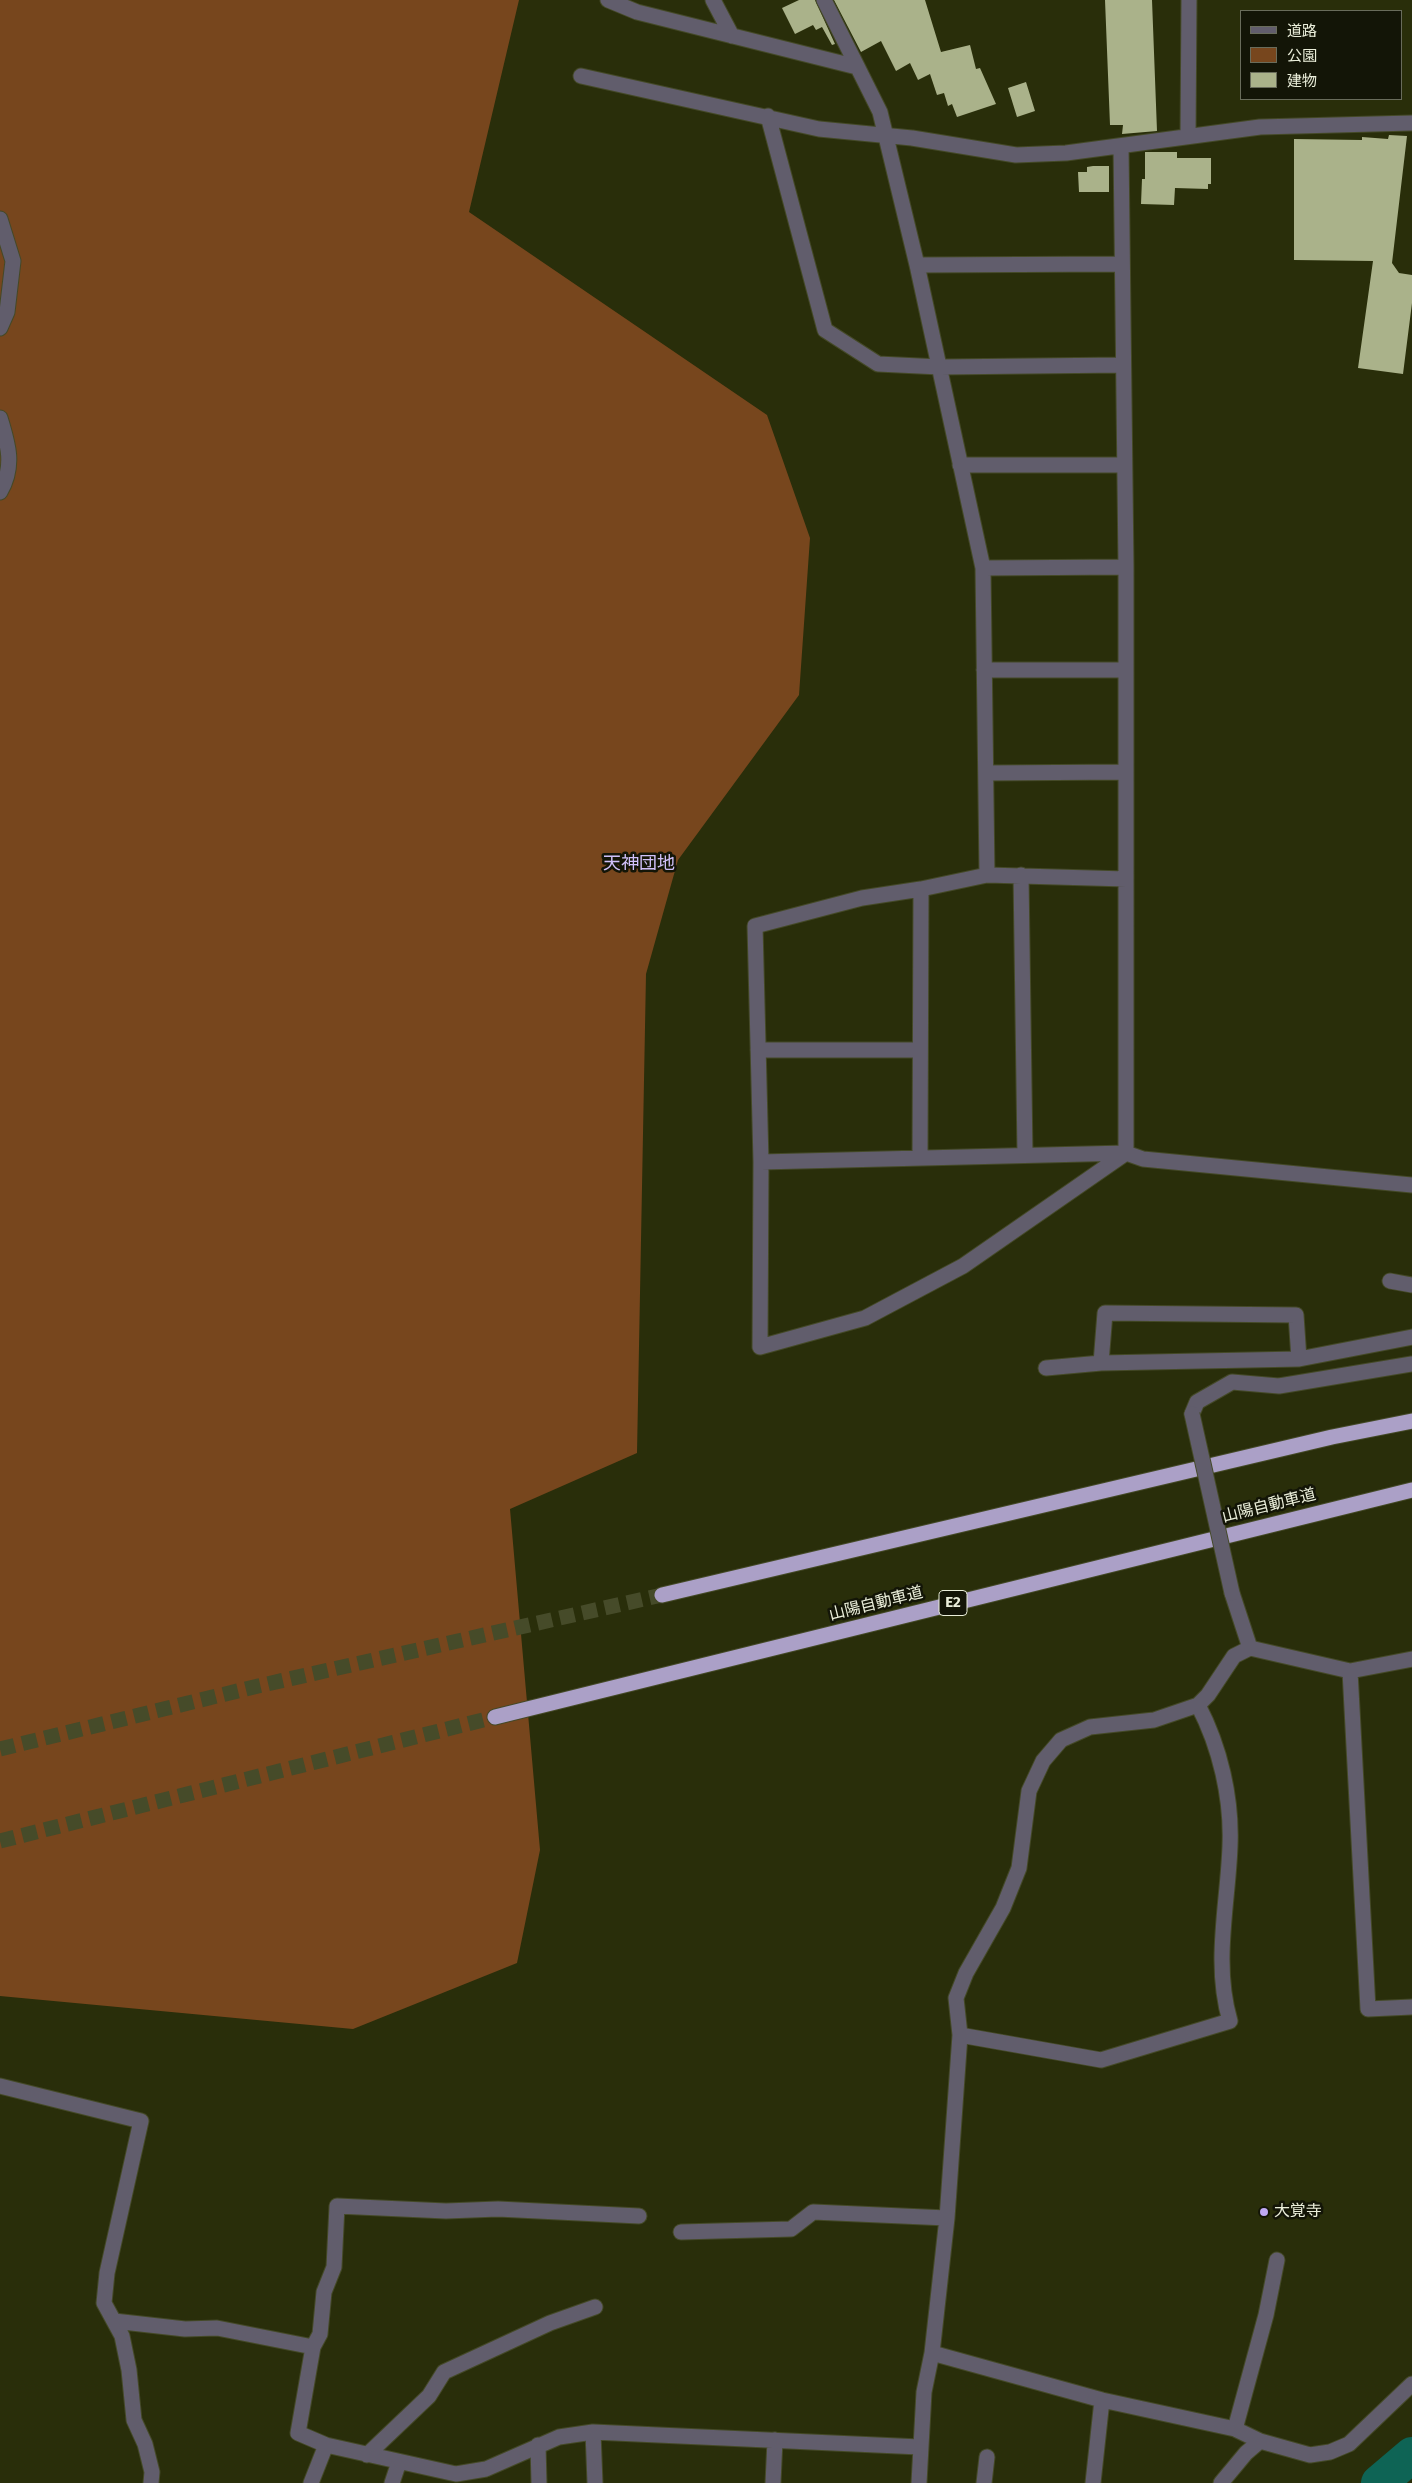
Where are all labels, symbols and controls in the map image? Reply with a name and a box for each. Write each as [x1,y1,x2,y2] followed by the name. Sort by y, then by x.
[1240,10,1402,100] legend
[1287,22,1317,40] text: 道路
[1287,47,1317,65] text: 公園
[1287,72,1317,90] text: 建物
[603,853,675,875] district label: 天神団地
[1220,1485,1318,1527] street label: 山陽自動車道
[827,1583,925,1625] street label: 山陽自動車道
[939,1590,967,1616] road number: E2
[1274,2202,1322,2222] place label: 大覚寺
[1258,2206,1270,2218] marker: 大覚寺

